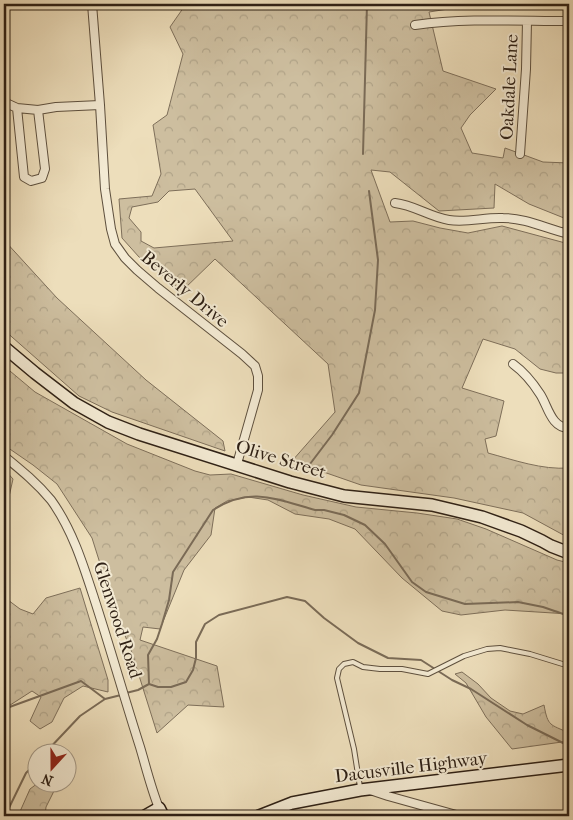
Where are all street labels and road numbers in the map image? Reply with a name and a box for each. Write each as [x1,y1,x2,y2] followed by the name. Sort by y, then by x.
[496,34,523,140] street label: Oakdale Lane
[137,247,233,332] street label: Beverly Drive
[233,436,329,483] street label: Olive Street
[89,559,146,681] street label: Glenwood Road
[334,748,490,787] street label: Dacusville Highway

